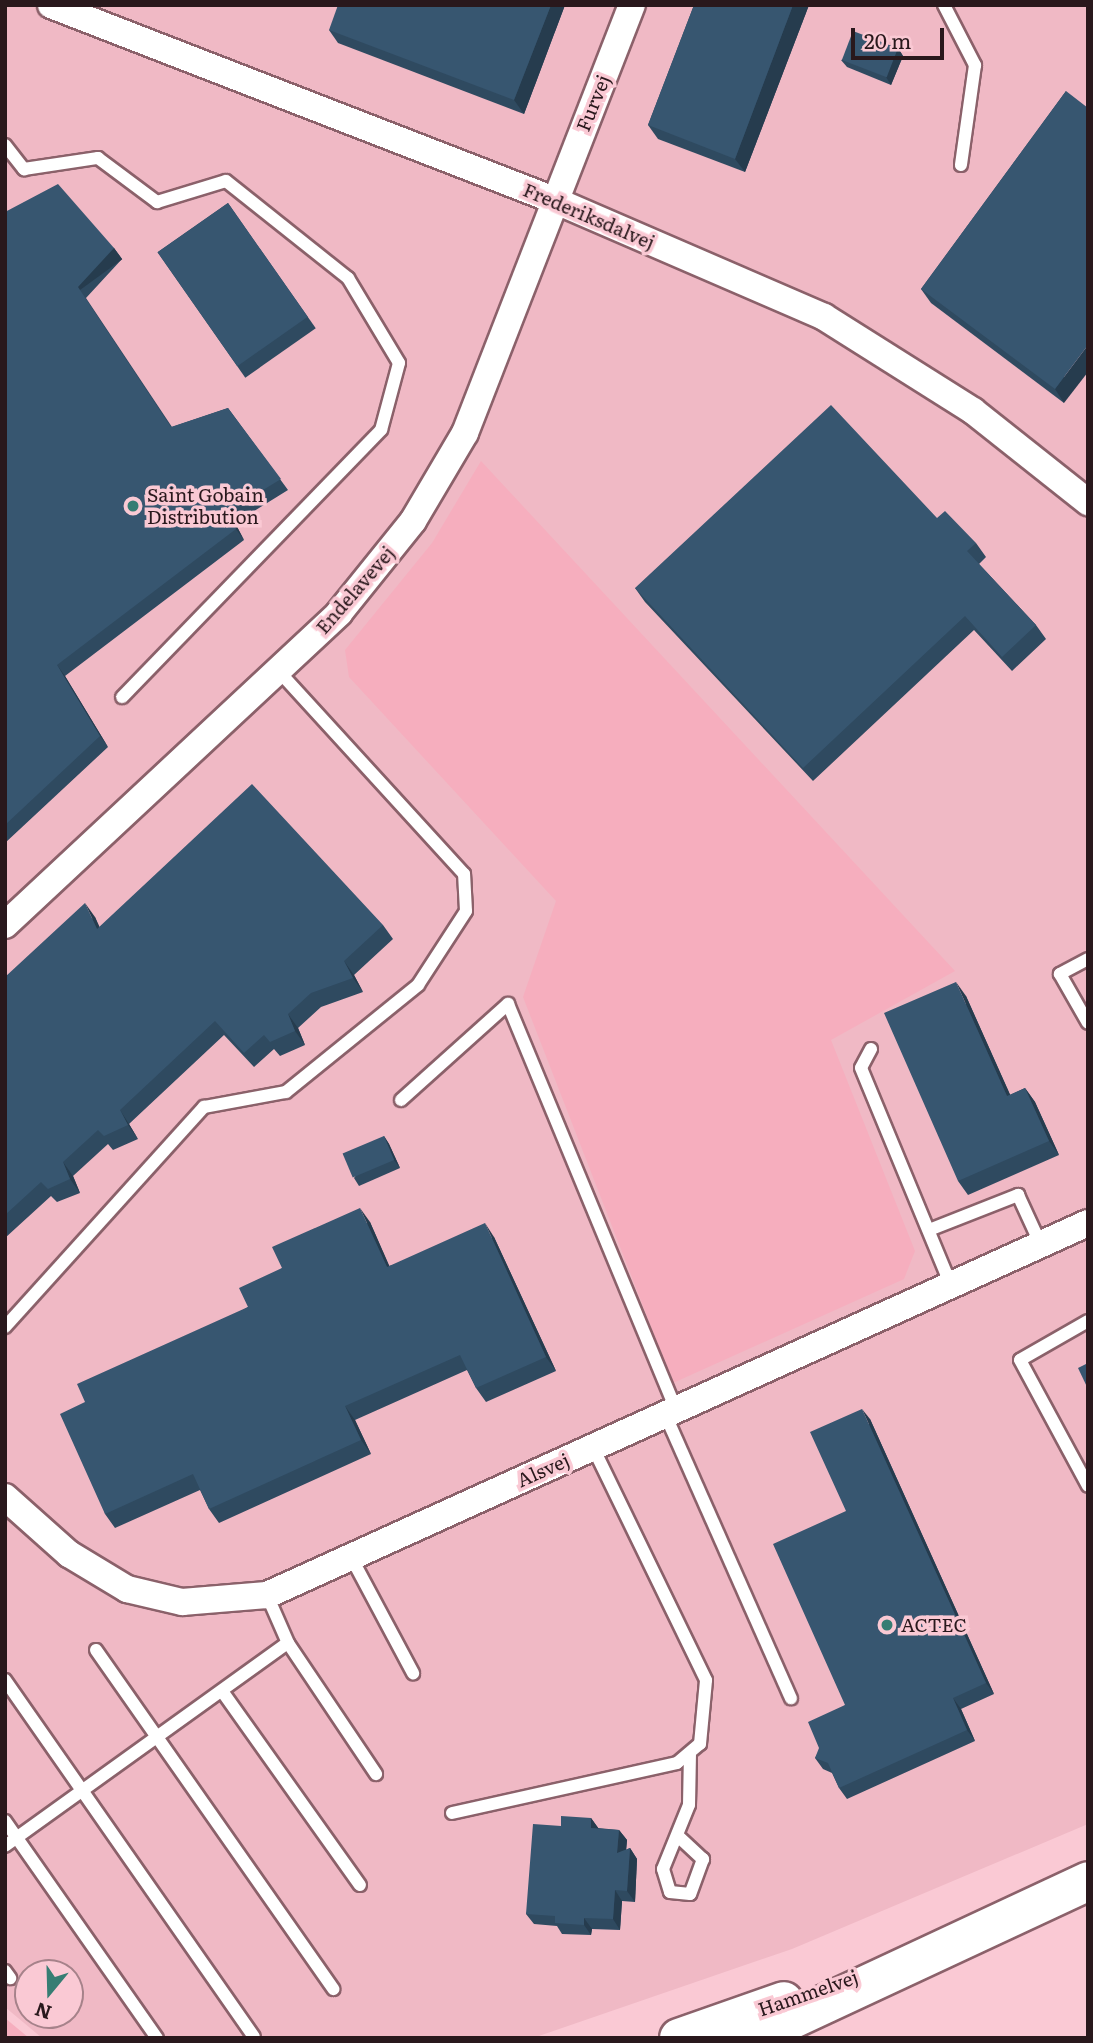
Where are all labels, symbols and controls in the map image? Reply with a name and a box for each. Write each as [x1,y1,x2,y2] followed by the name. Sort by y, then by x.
[855,14,948,58] scale bar
[864,24,911,55] text: 20 m
[571,71,615,135] street label: Furvej
[520,178,658,254] street label: Frederiksdalvej
[147,484,264,528] place label: Saint Gobain Distribution
[125,498,141,514] marker: Saint Gobain Distribution
[311,542,399,638] street label: Endelavevej
[513,1448,573,1492] street label: Alsvej
[901,1614,967,1636] place label: ACTEC
[879,1617,895,1633] marker: ACTEC
[14,1959,84,2029] north arrow
[755,1965,861,2021] street label: Hammelvej
[31,1996,55,2028] text: N

